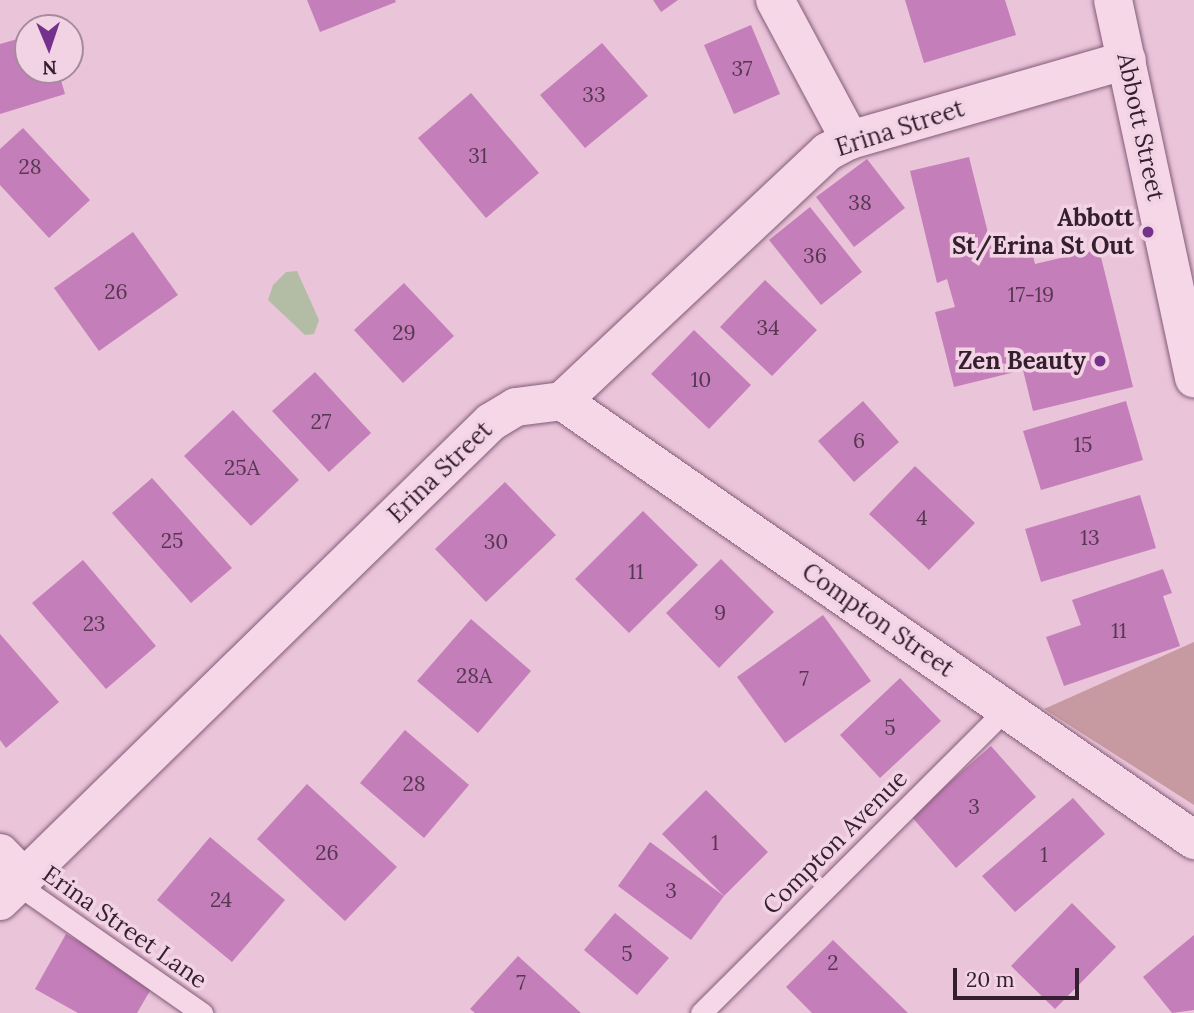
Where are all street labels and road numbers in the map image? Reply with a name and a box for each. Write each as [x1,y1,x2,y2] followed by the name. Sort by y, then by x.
[1111,51,1171,203] street label: Abbott Street
[832,94,968,162] street label: Erina Street
[382,415,498,529] street label: Erina Street
[796,557,960,683] street label: Compton Street
[757,764,913,920] street label: Compton Avenue
[37,860,213,994] street label: Erina Street Lane

